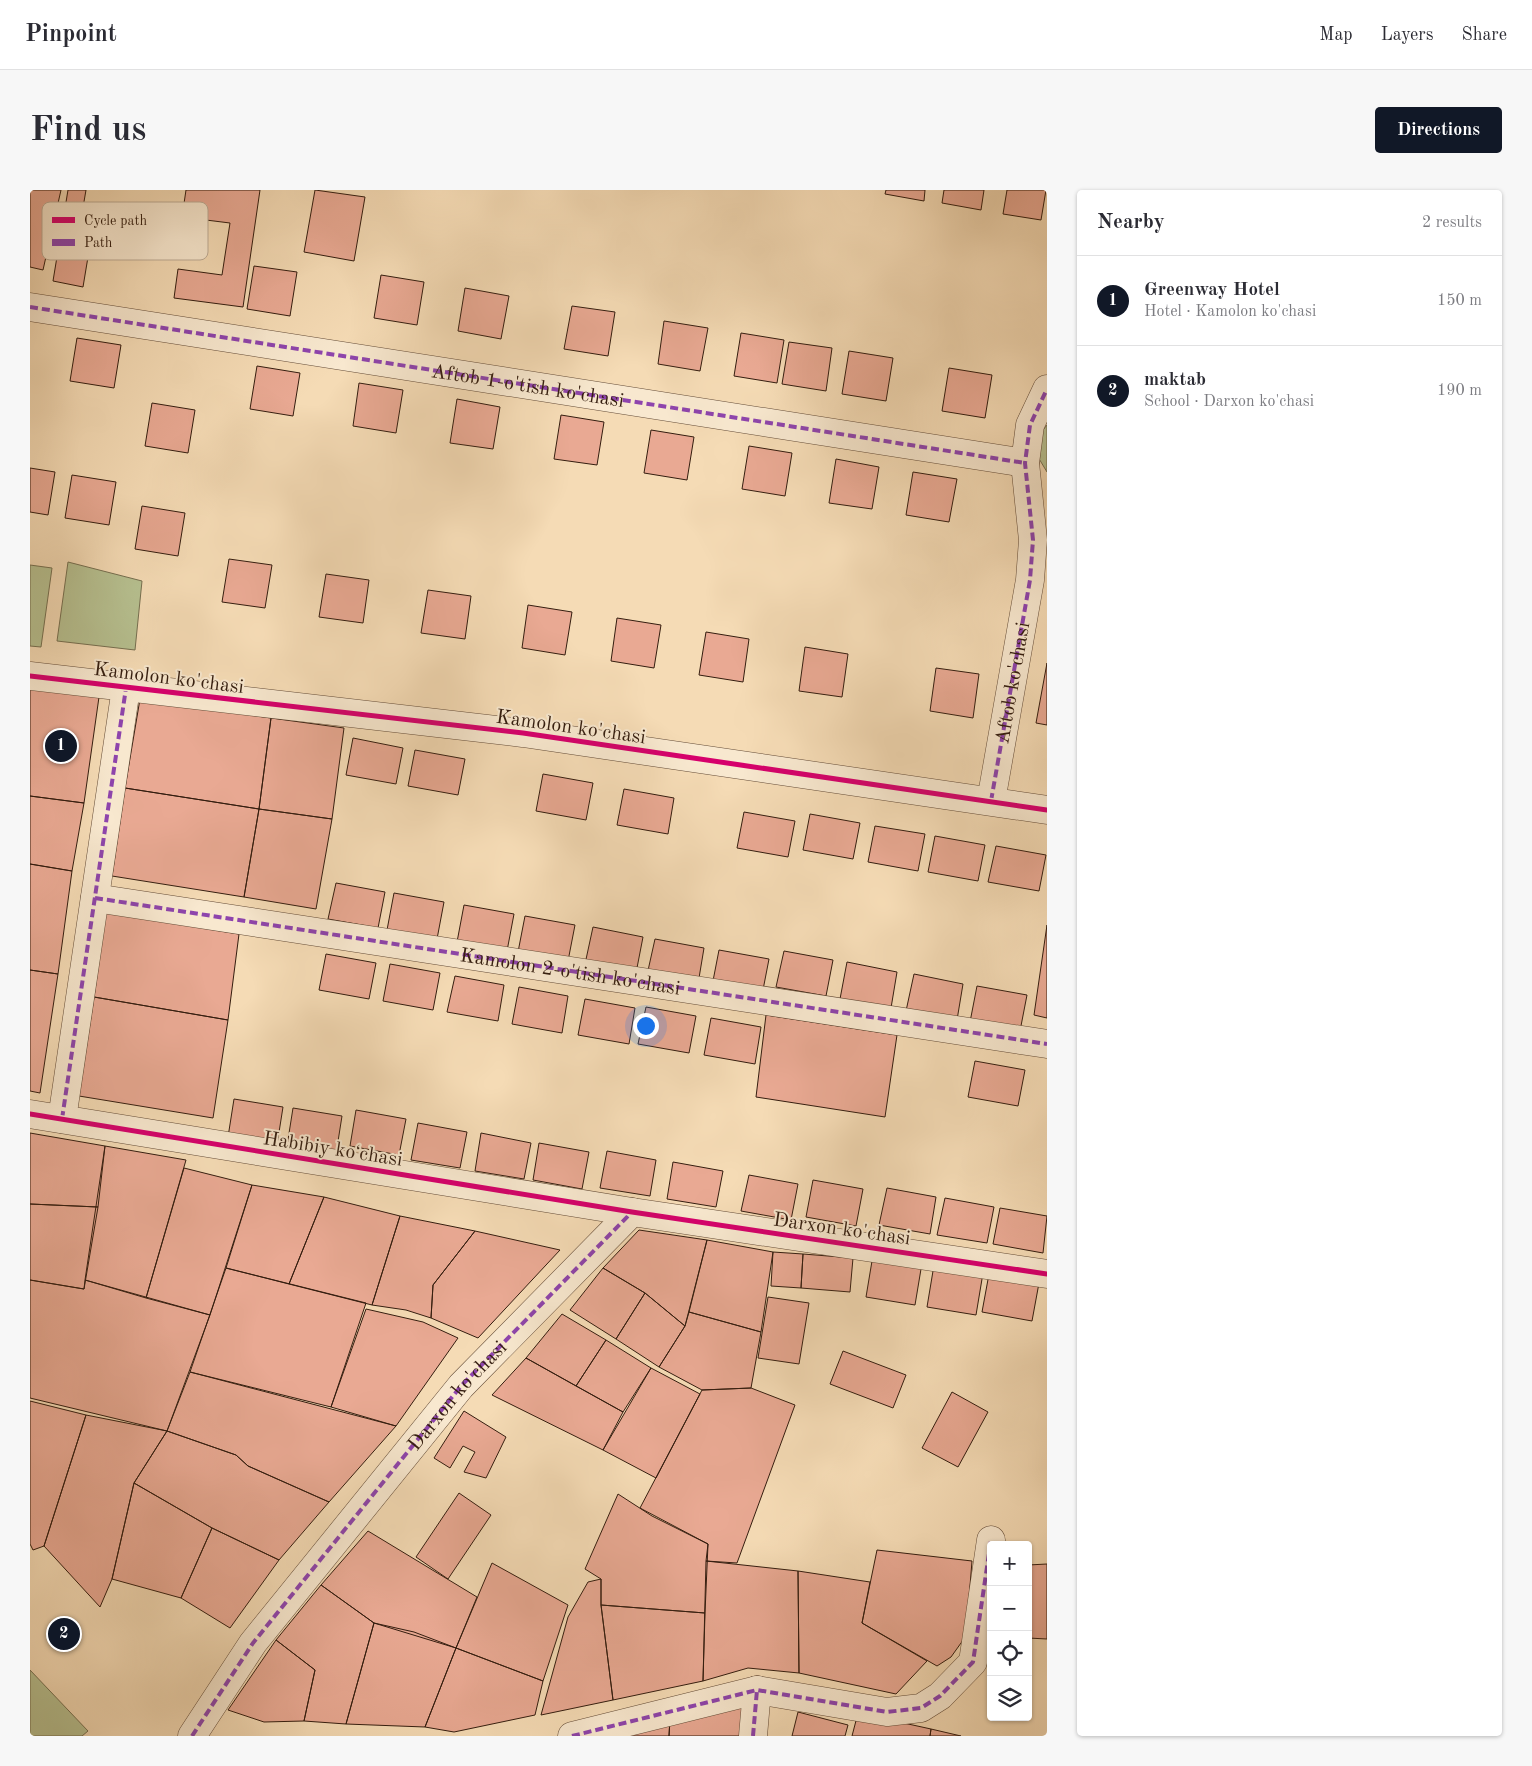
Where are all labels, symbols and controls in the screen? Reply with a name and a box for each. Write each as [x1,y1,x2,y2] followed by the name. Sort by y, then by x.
[25,23,117,47] text: Pinpoint
[1319,26,1353,44] text: Map
[1381,26,1433,44] text: Layers
[1461,26,1507,44] text: Share
[1375,107,1502,153] button: Directions
[30,113,146,148] text: Find us
[42,202,208,260] legend
[1097,212,1165,233] text: Nearby
[84,214,147,228] text: Cycle path
[1422,215,1482,231] text: 2 results
[84,236,113,250] text: Path
[1144,281,1280,300] text: Greenway Hotel
[1108,293,1118,309] text: 1
[1437,293,1482,309] text: 150 m
[1144,304,1316,320] text: Hotel · Kamolon ko'chasi
[430,362,625,412] street label: Aftob 1-o'tish ko'chasi
[1144,371,1206,390] text: maktab
[1108,383,1118,399] text: 2
[1437,383,1482,399] text: 190 m
[1144,394,1314,410] text: School · Darxon ko'chasi
[993,621,1034,746] street label: Aftob ko'chasi
[92,660,245,698] street label: Kamolon ko'chasi
[494,708,647,748] street label: Kamolon ko'chasi
[45,727,77,765] pin: 1
[459,946,682,1000] street label: Kamolon 2-o'tish ko'chasi
[633,1013,659,1039] your location
[261,1129,404,1171] street label: Habibiy koʻchasi
[772,1210,912,1250] street label: Darxon ko'chasi
[405,1338,511,1455] street label: Darxon ko'chasi
[987,1541,1032,1721] map controls
[987,1541,1032,1586] button: +
[987,1586,1032,1631] button: −
[48,1615,80,1653] pin: 2
[987,1631,1032,1676] button: locate
[987,1676,1032,1721] button: layers

